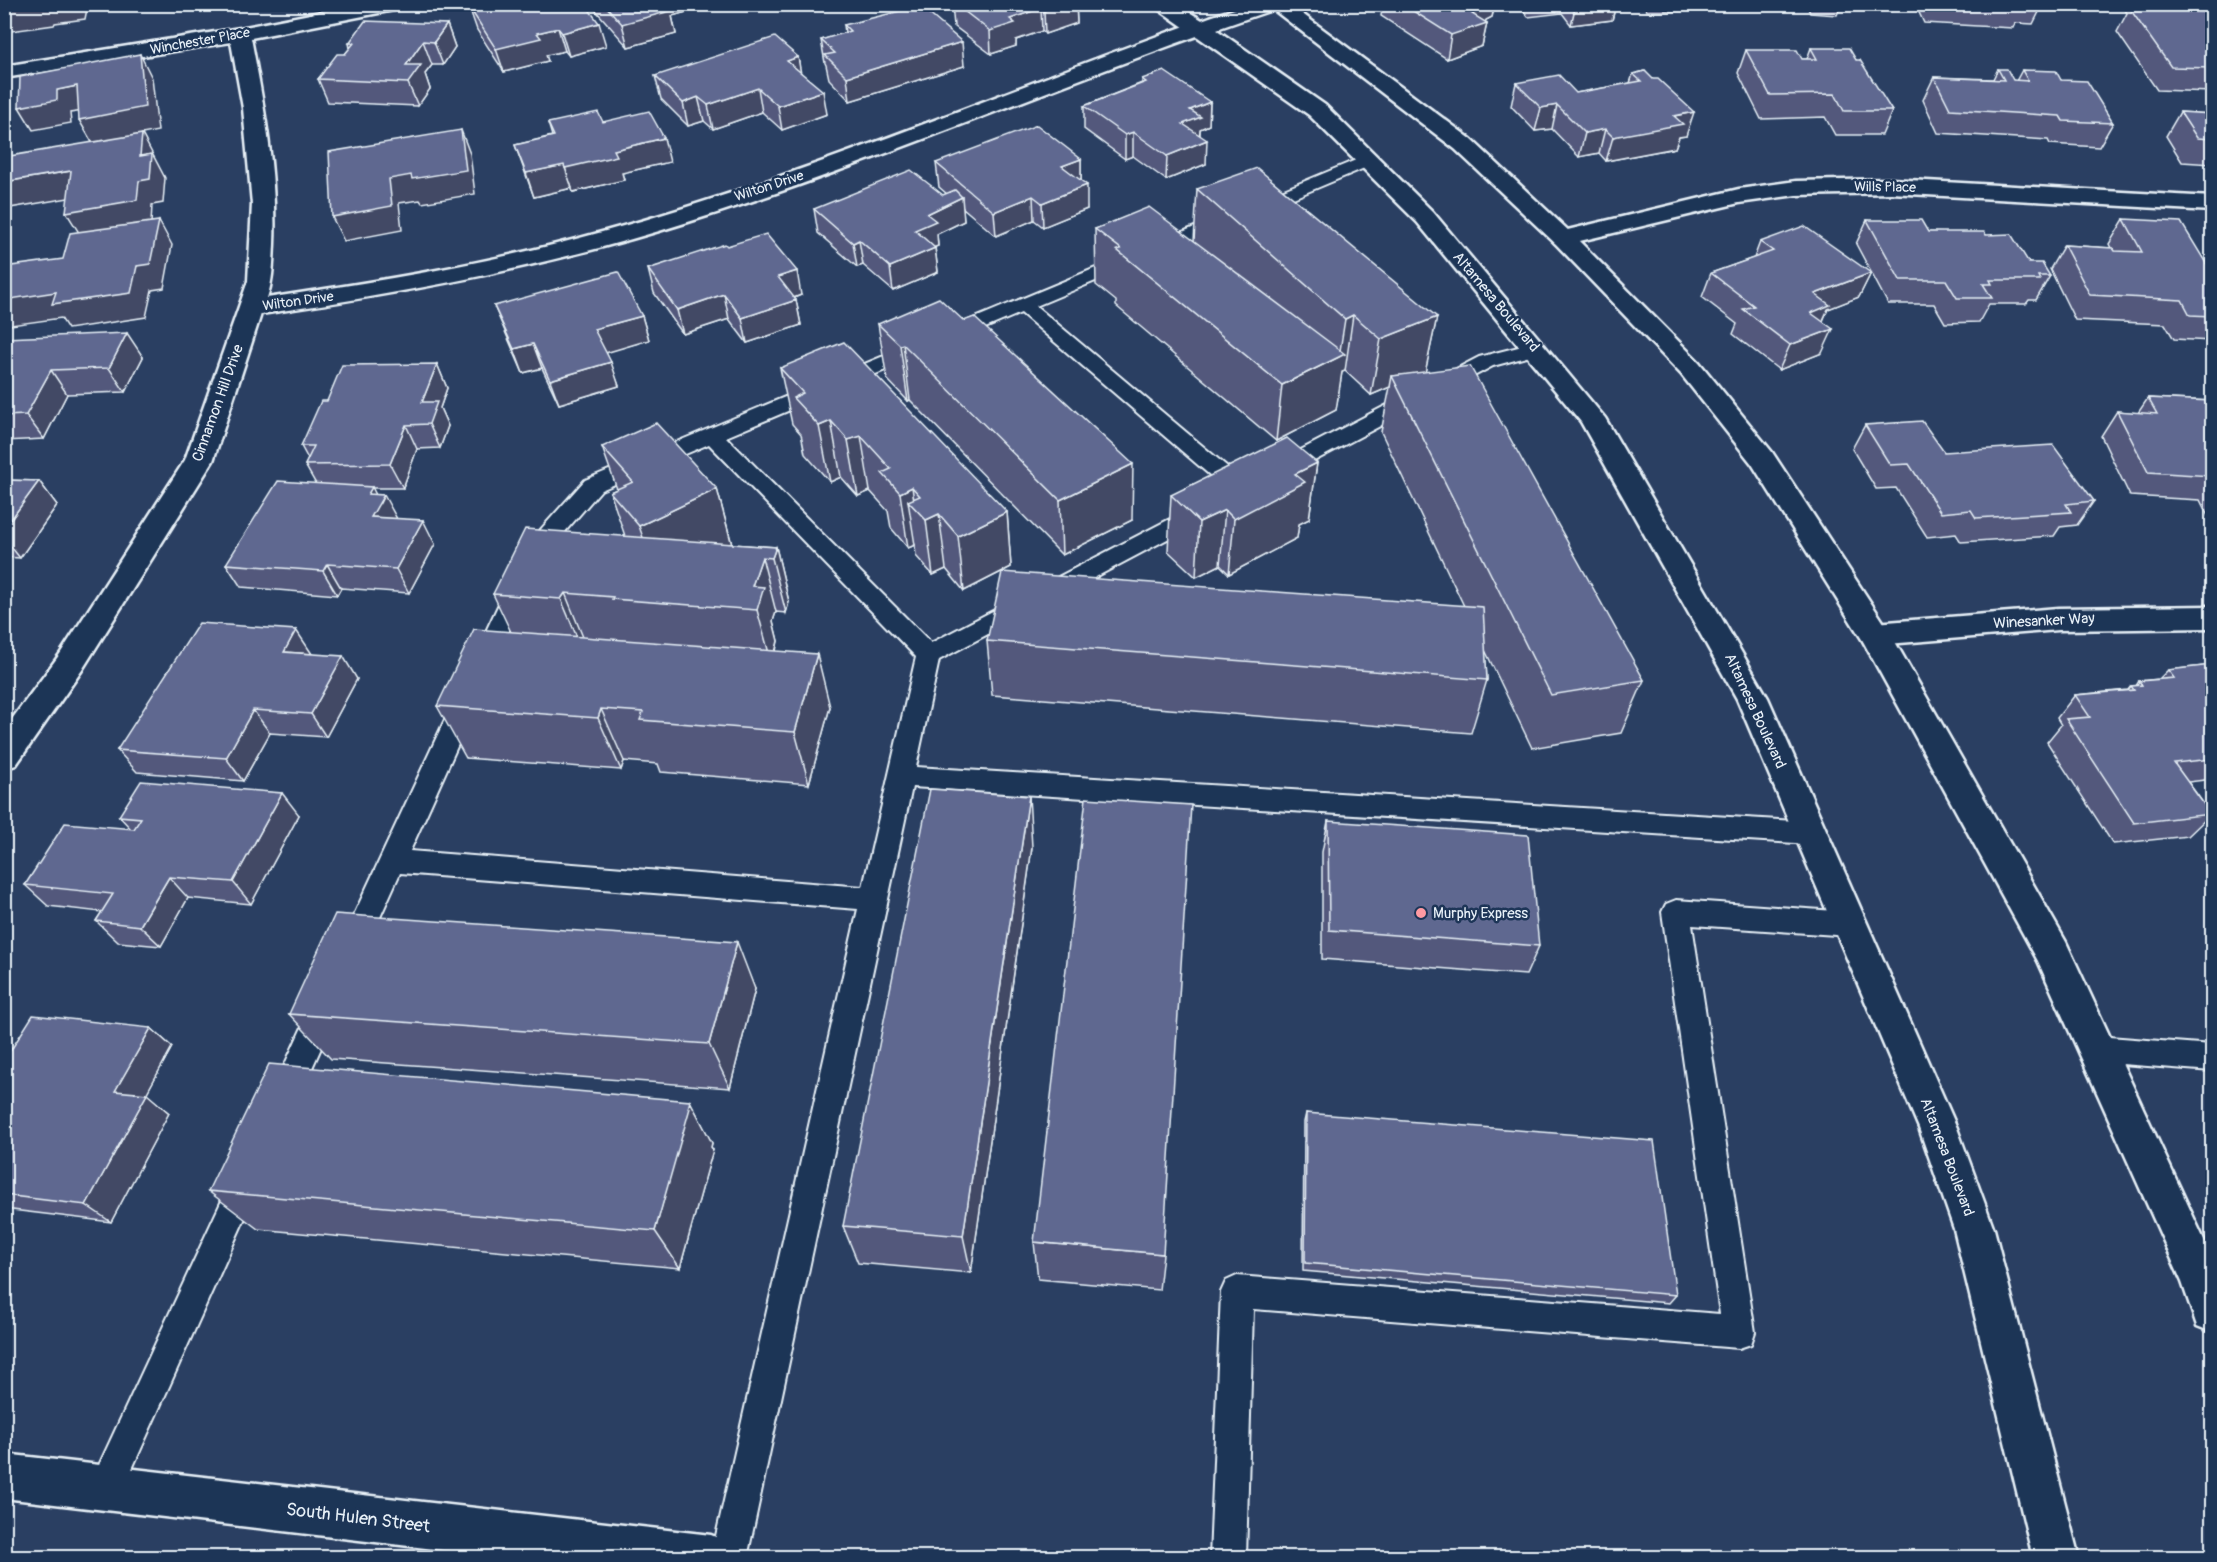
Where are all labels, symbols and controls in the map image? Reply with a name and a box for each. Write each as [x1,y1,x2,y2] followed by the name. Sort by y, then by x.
[149,24,251,58] street label: Winchester Place
[732,167,806,205] street label: Wilton Drive
[1854,178,1916,196] street label: Wills Place
[1448,248,1544,356] street label: Altamesa Boulevard
[261,288,335,314] street label: Wilton Drive
[188,341,248,464] street label: Cinnamon Hill Drive
[1993,609,2096,633] street label: Winesanker Way
[1720,650,1790,772] street label: Altamesa Boulevard
[1433,904,1528,923] place label: Murphy Express
[1414,906,1428,920] marker: Murphy Express
[1916,1095,1978,1219] street label: Altamesa Boulevard
[285,1498,432,1538] street label: South Hulen Street

